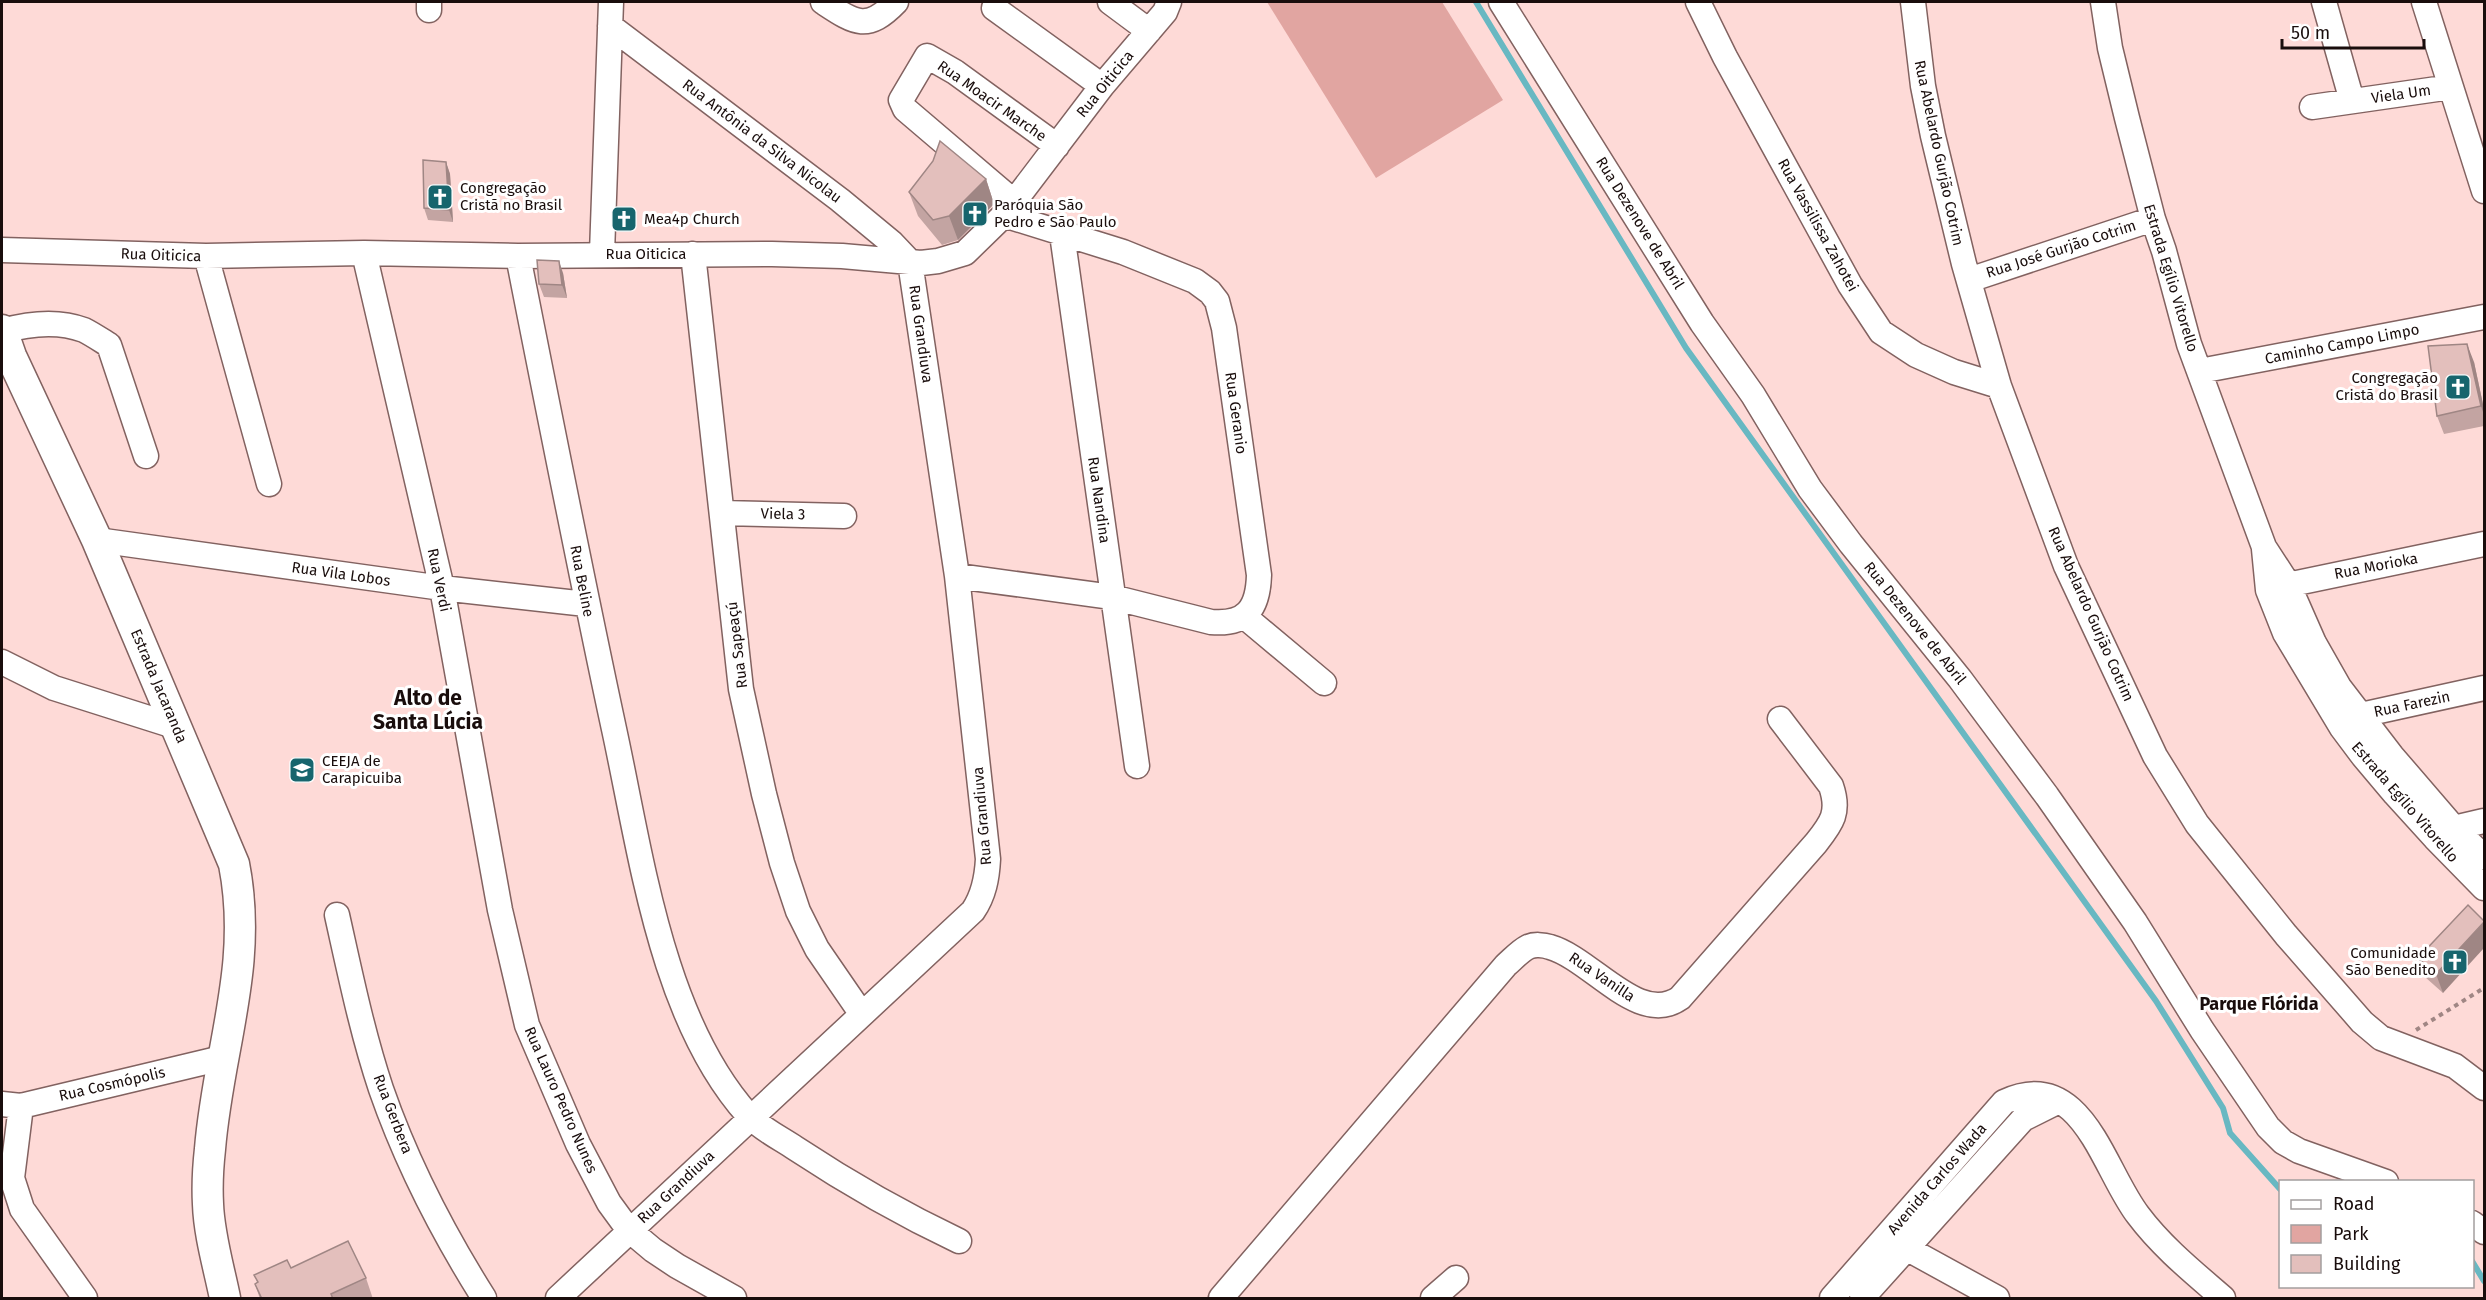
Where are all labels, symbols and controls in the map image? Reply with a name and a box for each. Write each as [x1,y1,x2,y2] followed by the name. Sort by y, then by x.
[2282,12,2424,50] scale bar
[2291,22,2330,44] text: 50 m
[1073,47,1137,121] street label: Rua Oiticica
[934,57,1050,145] street label: Rua Moacir Marche
[1911,59,1967,247] street label: Rua Abelardo Gurjão Cotrim
[679,75,845,207] street label: Rua Antônia da Silva Nicolau
[2370,81,2432,107] street label: Viela Um
[1592,154,1688,293] street label: Rua Dezenove de Abril
[1774,155,1862,295] street label: Rua Vassilissa Zahotei
[460,179,563,214] place label: Congregação Cristã no Brasil
[425,182,455,212] church icon: Congregação Cristã no Brasil
[994,196,1117,231] place label: Paróquia São Pedro e São Paulo
[960,199,990,229] church icon: Paróquia São Pedro e São Paulo
[2140,202,2202,354] street label: Estrada Egílio Vitorello
[609,204,639,234] church icon: Mea4p Church
[644,210,740,228] place label: Mea4p Church
[1984,216,2138,282] street label: Rua José Gurjão Cotrim
[120,245,202,265] street label: Rua Oiticica
[606,245,686,263] street label: Rua Oiticica
[905,284,937,384] street label: Rua Grandiuva
[2263,320,2421,368] street label: Caminho Campo Limpo
[2336,369,2439,404] place label: Congregação Cristã do Brasil
[1221,371,1251,455] street label: Rua Geranio
[2443,372,2473,402] church icon: Congregação Cristã do Brasil
[1084,456,1114,544] street label: Rua Nandina
[761,505,805,523] street label: Viela 3
[2044,524,2138,704] street label: Rua Abelardo Gurjão Cotrim
[566,544,598,618] street label: Rua Beline
[423,547,455,613] street label: Rua Verdi
[2333,549,2419,583] street label: Rua Morioka
[290,558,392,590] street label: Rua Vila Lobos
[1860,558,1970,688] street label: Rua Dezenove de Abril
[723,601,751,689] street label: Rua Sapeaçú
[127,626,191,746] street label: Estrada Jacaranda
[373,685,483,735] district label: Alto de Santa Lúcia
[2372,687,2452,721] street label: Rua Farezin
[2348,738,2462,866] street label: Estrada Egílio Vitorello
[322,752,402,787] place label: CEEJA de Carapicuiba
[287,755,317,785] school or university icon: CEEJA de Carapicuiba
[969,766,995,866] street label: Rua Grandiuva
[2346,944,2436,979] place label: Comunidade São Benedito
[2440,947,2470,977] church icon: Comunidade São Benedito
[1566,948,1638,1006] street label: Rua Vanilla
[2199,993,2319,1015] district label: Parque Flórida
[521,1024,601,1176] street label: Rua Lauro Pedro Nunes
[57,1063,167,1105] street label: Rua Cosmópolis
[370,1072,416,1156] street label: Rua Gerbera
[1884,1120,1990,1238] street label: Avenida Carlos Wada
[634,1147,718,1227] street label: Rua Grandiuva
[2279,1180,2474,1288] legend
[2333,1193,2375,1215] text: Road
[2333,1223,2369,1245] text: Park
[2333,1253,2401,1275] text: Building

